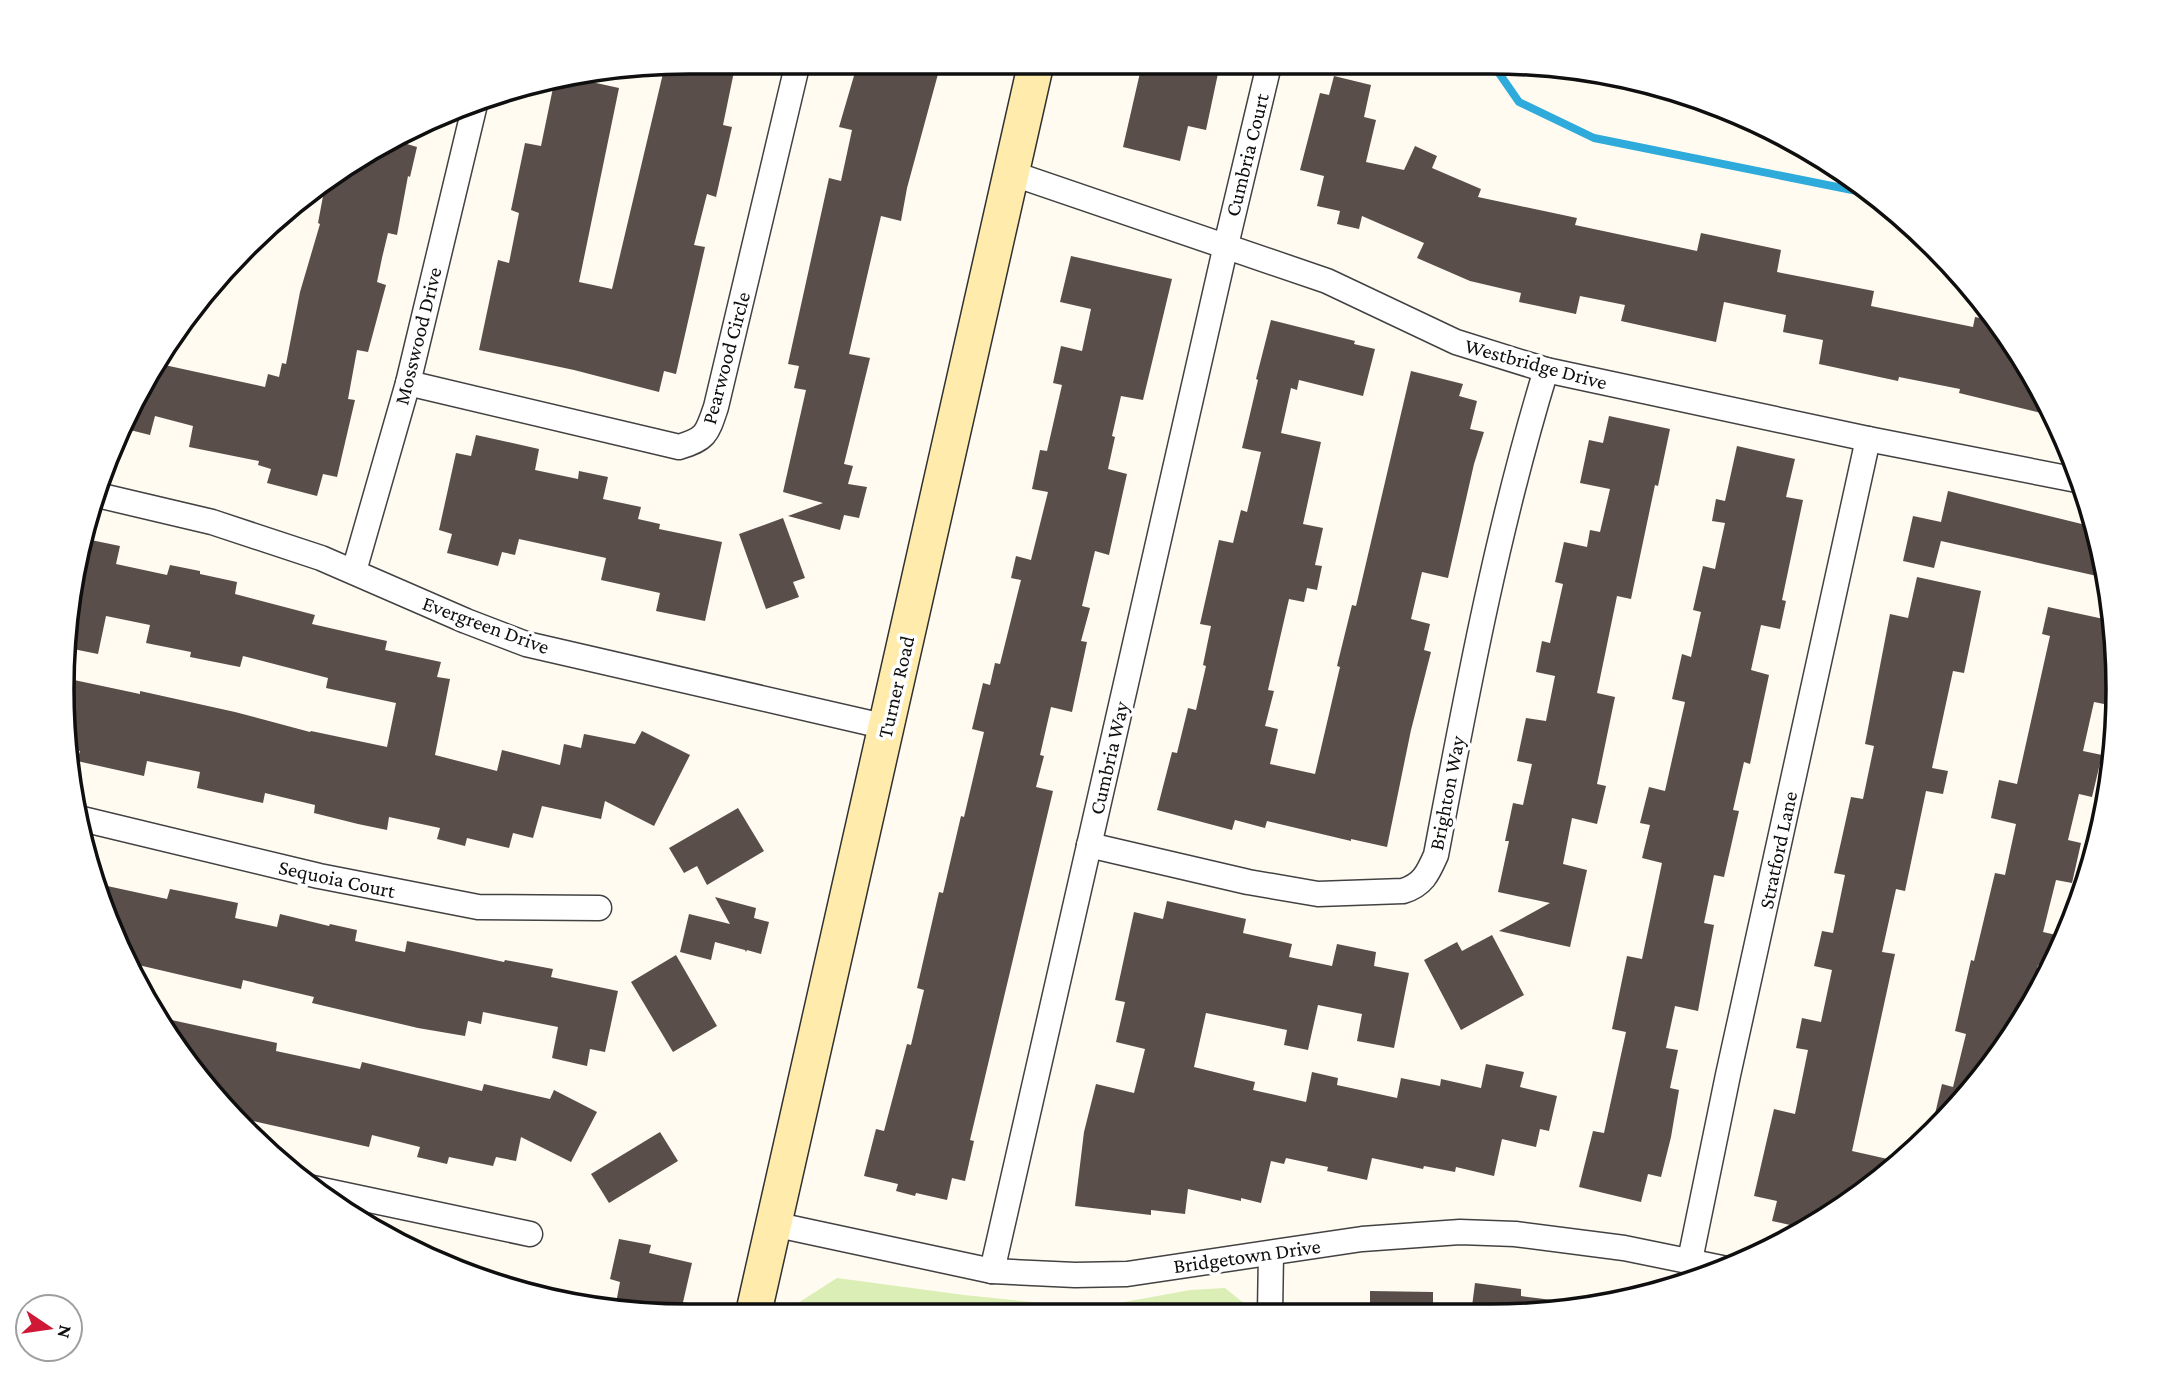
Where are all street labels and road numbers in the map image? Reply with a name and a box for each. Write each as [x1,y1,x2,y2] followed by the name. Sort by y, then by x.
[1220,90,1274,219] street label: Cumbria Court
[389,265,447,407] street label: Mosswood Drive
[697,289,755,427] street label: Pearwood Circle
[1462,333,1610,395] street label: Westbridge Drive
[419,591,553,659] street label: Evergreen Drive
[873,633,919,741] street label: Turner Road
[1084,699,1134,817] street label: Cumbria Way
[1424,733,1470,852] street label: Brighton Way
[1754,789,1802,911] street label: Stratford Lane
[276,855,399,903] street label: Sequoia Court
[1172,1234,1322,1278] street label: Bridgetown Drive

